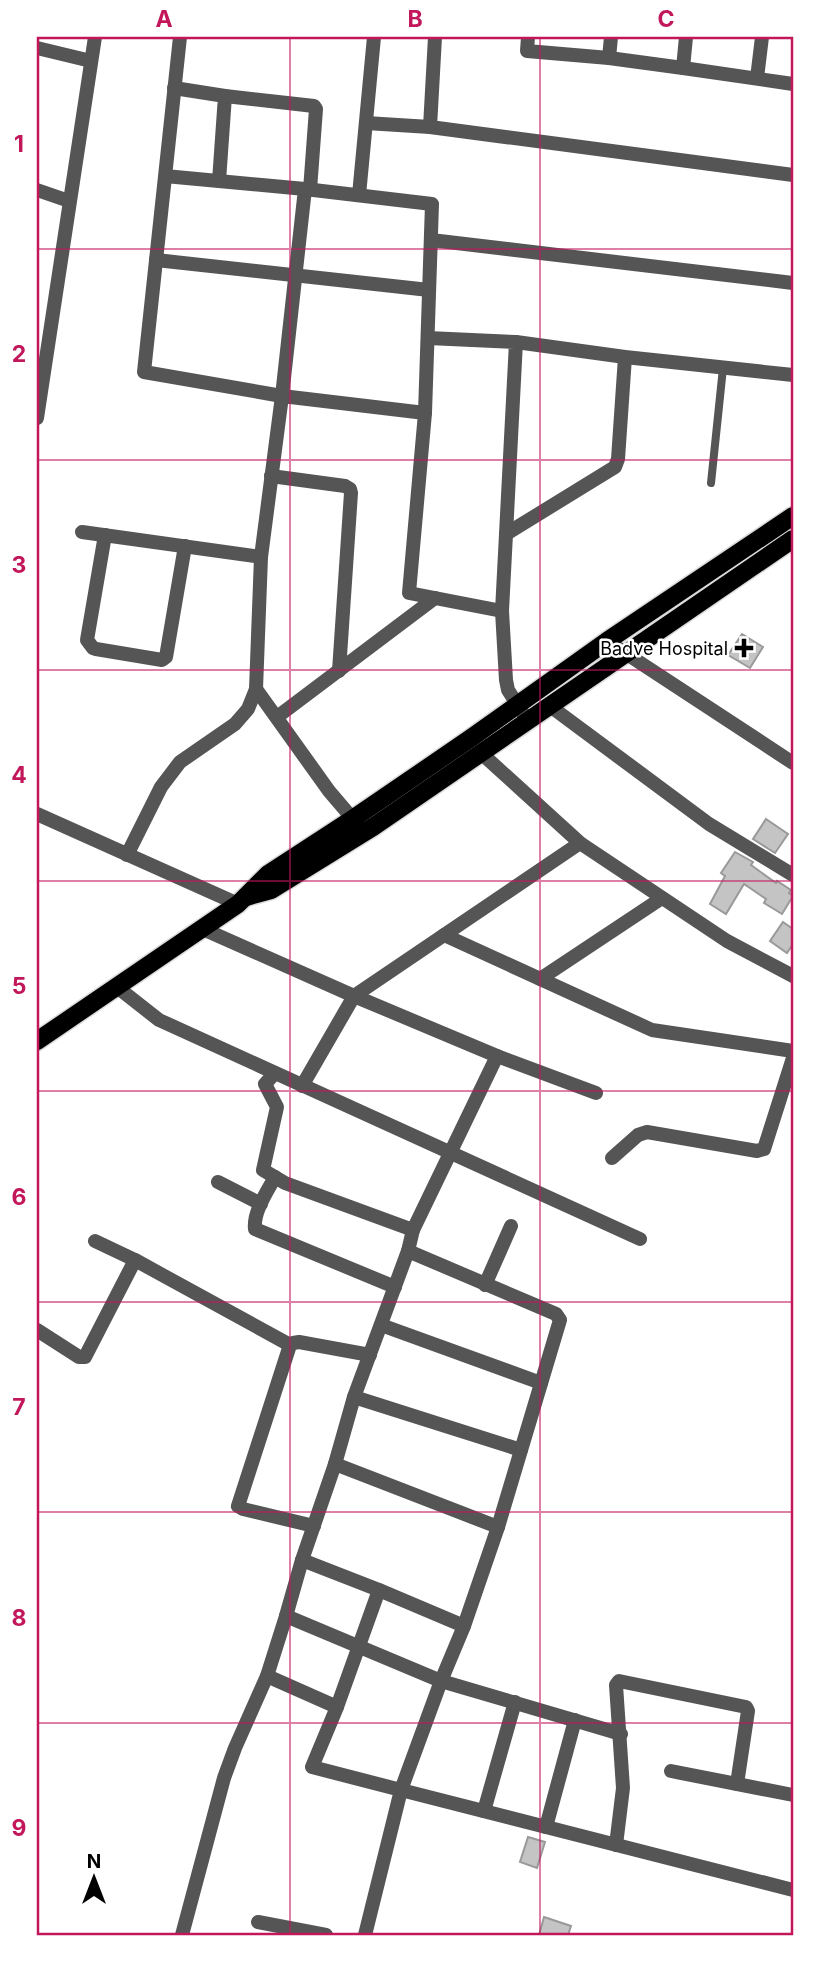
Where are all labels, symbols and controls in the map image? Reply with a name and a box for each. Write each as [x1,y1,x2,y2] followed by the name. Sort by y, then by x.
[155,5,173,33] text: A
[407,5,423,33] text: B
[657,5,675,33] text: C
[14,130,24,158] text: 1
[12,340,26,368] text: 2
[12,551,26,579] text: 3
[600,638,728,659] place label: Badve Hospital
[734,638,754,658] marker: Badve Hospital
[11,761,27,789] text: 4
[12,972,26,1000] text: 5
[12,1183,26,1211] text: 6
[12,1393,26,1421] text: 7
[12,1604,26,1632] text: 8
[12,1814,26,1842] text: 9
[60,1842,130,1912] north arrow
[87,1850,101,1873] text: N

